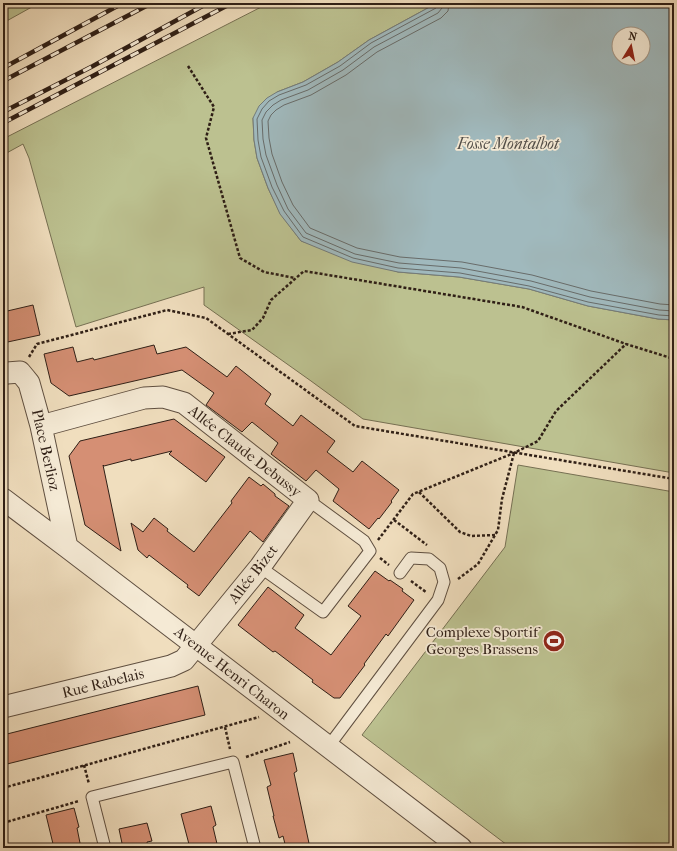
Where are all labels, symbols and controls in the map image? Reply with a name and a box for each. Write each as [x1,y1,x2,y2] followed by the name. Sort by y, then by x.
[611,26,651,66] north arrow
[627,30,639,44] text: N
[456,134,560,153] water label: Fosse Montalbot
[184,401,306,501] street label: Allée Claude Debussy
[28,407,64,493] street label: Place Berlioz
[224,541,282,608] street label: Allée Bizet
[170,622,293,724] street label: Avenue Henri Charon
[426,623,541,658] place label: Complexe Sportif Georges Brassens
[541,628,567,654] sports icon: Complexe Sportif Georges Brassens
[60,664,146,702] street label: Rue Rabelais

